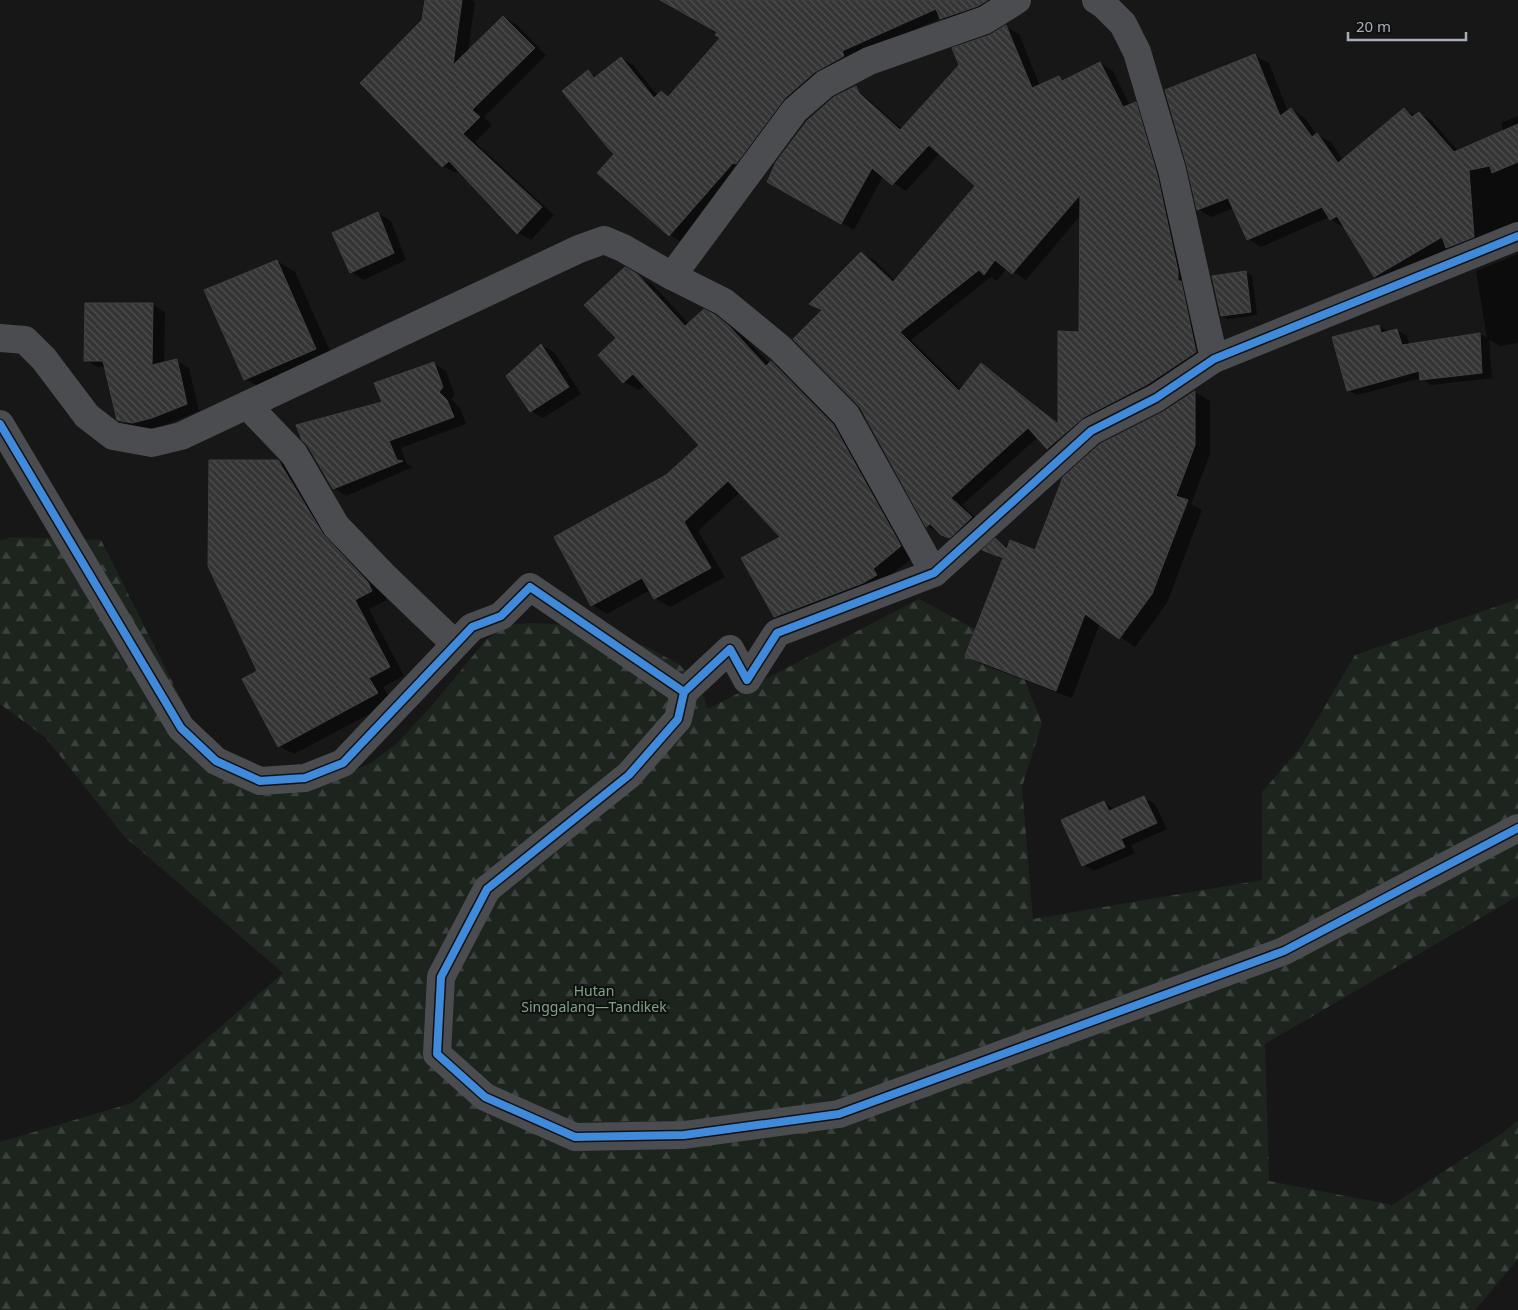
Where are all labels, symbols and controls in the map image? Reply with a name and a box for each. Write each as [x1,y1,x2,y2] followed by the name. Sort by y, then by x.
[1348,10,1466,42] scale bar
[1356,16,1391,36] text: 20 m
[521,981,667,1016] park label: Hutan Singgalang—Tandikek

